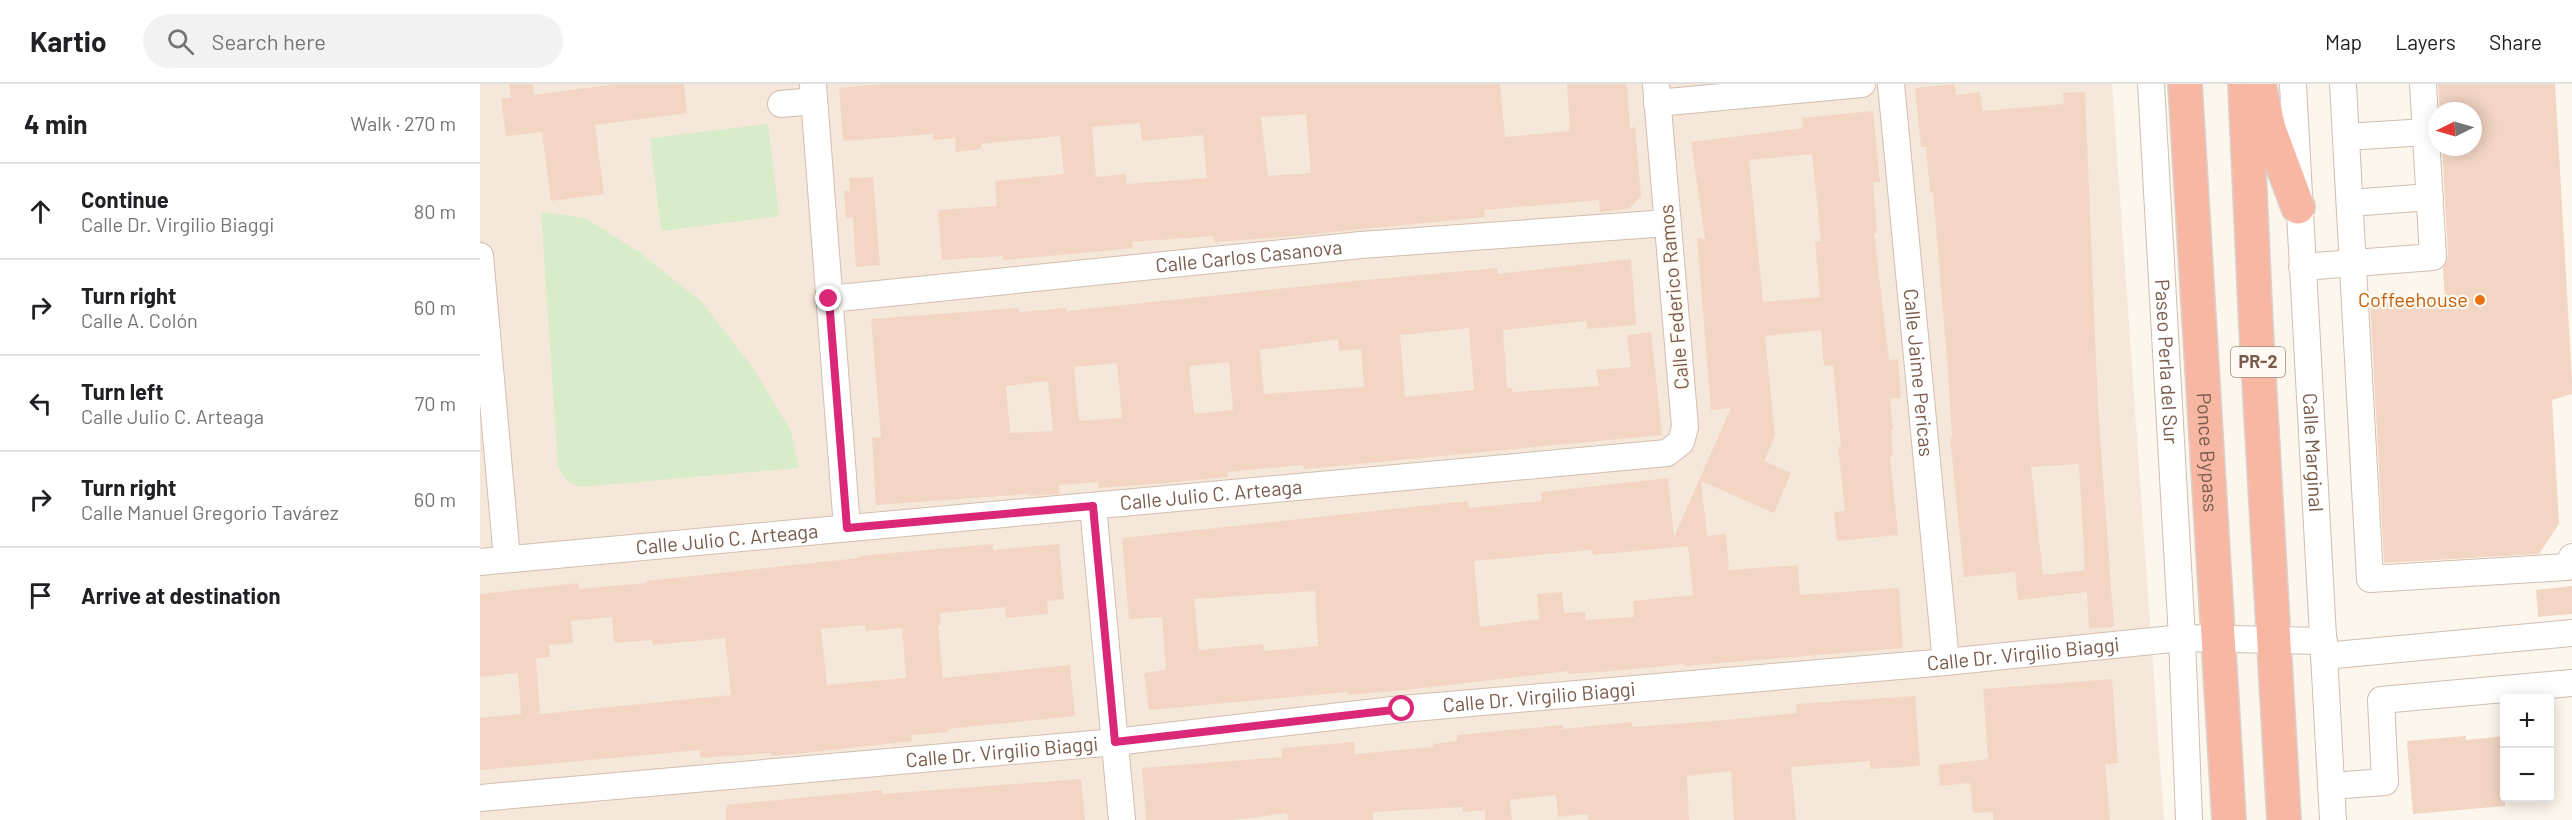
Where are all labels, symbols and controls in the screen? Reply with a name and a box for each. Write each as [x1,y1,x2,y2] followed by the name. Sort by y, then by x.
[143,14,563,68] search box
[30,24,107,58] text: Kartio
[164,25,197,58] icon: search
[212,28,326,54] text: Search here
[2325,29,2362,54] text: Map
[2395,29,2456,54] text: Layers
[2489,29,2542,54] text: Share
[2428,102,2482,156] north arrow
[24,108,88,139] text: 4 min
[350,111,456,135] text: Walk · 270 m
[81,186,169,212] text: Continue
[24,195,57,228] icon: ahead
[414,199,456,223] text: 80 m
[1653,203,1693,391] street label: Calle Federico Ramos
[81,212,274,236] text: Calle Dr. Virgilio Biaggi
[1154,234,1343,277] street label: Calle Carlos Casanova
[2151,278,2184,445] street label: Paseo Perla del Sur
[81,282,176,308] text: Turn right
[815,285,841,311] route end
[1900,287,1939,458] street label: Calle Jaime Pericas
[2358,287,2468,311] place label: Coffeehouse
[24,291,57,324] icon: right
[2473,293,2487,307] marker: Coffeehouse
[414,295,456,319] text: 60 m
[81,308,198,332] text: Calle A. Colón
[2231,347,2285,377] road number: PR-2
[81,378,164,404] text: Turn left
[24,387,57,420] icon: left
[415,391,456,415] text: 70 m
[2192,392,2224,513] street label: Ponce Bypass
[2299,392,2329,513] street label: Calle Marginal
[81,404,264,428] text: Calle Julio C. Arteaga
[81,474,176,500] text: Turn right
[1119,474,1303,514] street label: Calle Julio C. Arteaga
[24,483,57,516] icon: right
[414,487,456,511] text: 60 m
[81,500,339,524] text: Calle Manuel Gregorio Tavárez
[635,518,819,559] street label: Calle Julio C. Arteaga
[24,579,57,612] icon: arrive
[81,582,280,608] text: Arrive at destination
[1926,631,2121,675] street label: Calle Dr. Virgilio Biaggi
[1442,676,1636,716] street label: Calle Dr. Virgilio Biaggi
[2500,694,2554,802] map controls
[2500,694,2554,748] button: +
[1388,695,1414,721] route start
[904,731,1099,771] street label: Calle Dr. Virgilio Biaggi
[2500,748,2554,802] button: −

